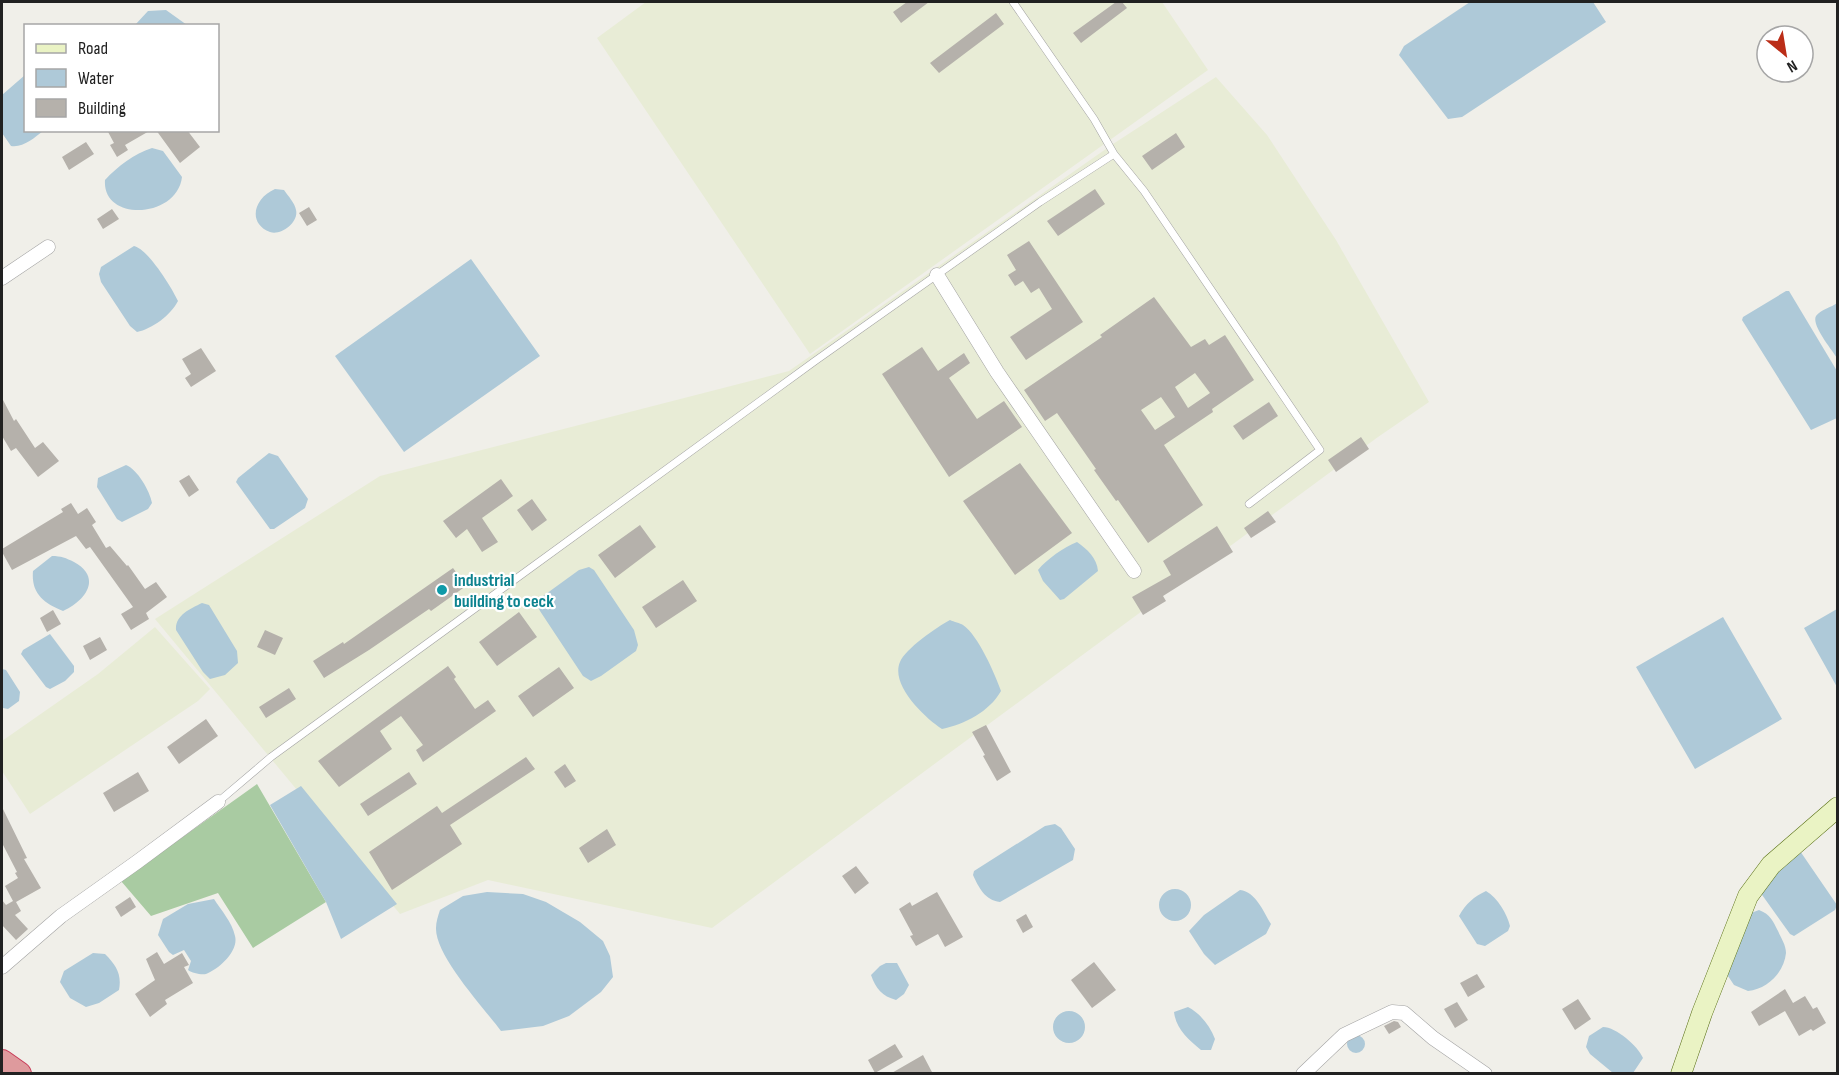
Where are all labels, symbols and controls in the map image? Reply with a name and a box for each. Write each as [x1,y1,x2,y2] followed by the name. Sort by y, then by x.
[24,24,219,132] legend
[1755,24,1815,84] north arrow
[78,38,108,59] text: Road
[1783,55,1800,76] text: N
[78,68,114,89] text: Water
[78,98,126,119] text: Building
[454,570,554,612] place label: industrial building to ceck
[435,583,449,597] marker: industrial building to ceck

